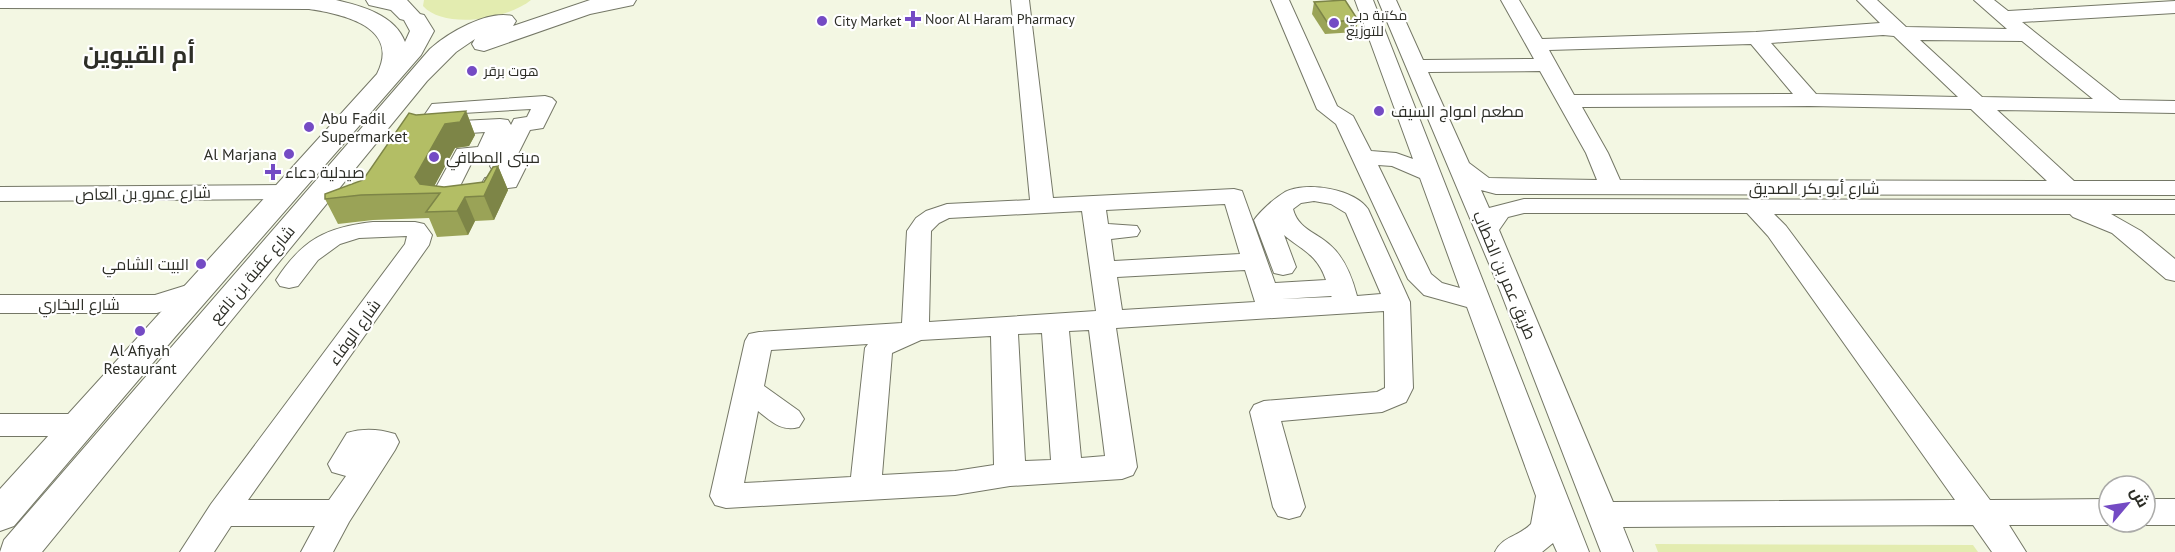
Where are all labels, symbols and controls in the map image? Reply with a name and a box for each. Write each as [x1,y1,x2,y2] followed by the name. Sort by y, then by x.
[1346,6,1407,40] place label: مكتبة دبي للتوزيع
[925,10,1075,28] place label: Noor Al Haram Pharmacy
[834,12,902,30] place label: City Market
[906,12,920,26] marker: Noor Al Haram Pharmacy
[815,14,829,28] marker: City Market
[1327,16,1341,30] marker: مكتبة دبي للتوزيع
[83,39,195,71] district label: أم القيوين
[483,62,539,80] place label: هوت برقر
[465,64,479,78] marker: هوت برقر
[1391,101,1524,123] place label: مطعم امواج السيف
[1372,104,1386,118] marker: مطعم امواج السيف
[321,108,408,146] place label: Abu Fadil Supermarket
[302,120,316,134] marker: Abu Fadil Supermarket
[204,144,277,164] place label: Al Marjana
[282,147,296,161] marker: Al Marjana
[446,147,540,171] place label: مبنى المطافي
[427,150,441,164] marker: مبنى المطافي
[285,162,365,182] place label: صيدلية دعاء
[266,165,280,179] marker: صيدلية دعاء
[1749,178,1879,200] street label: شارع أبو بكر الصديق
[75,182,211,206] street label: شارع عمرو بن العاص
[1468,208,1541,343] street label: طريق عمر بن الخطاب
[205,221,300,328] street label: شارع عقبة بن نافع
[102,254,189,278] place label: البيت الشامي
[194,257,208,271] marker: البيت الشامي
[38,294,120,318] street label: شارع البخاري
[323,295,386,370] street label: شارع الوفاء
[133,324,147,338] marker: Al Afiyah Restaurant
[103,340,177,378] place label: Al Afiyah Restaurant
[2097,474,2157,534] north arrow
[2126,483,2154,511] text: ش

